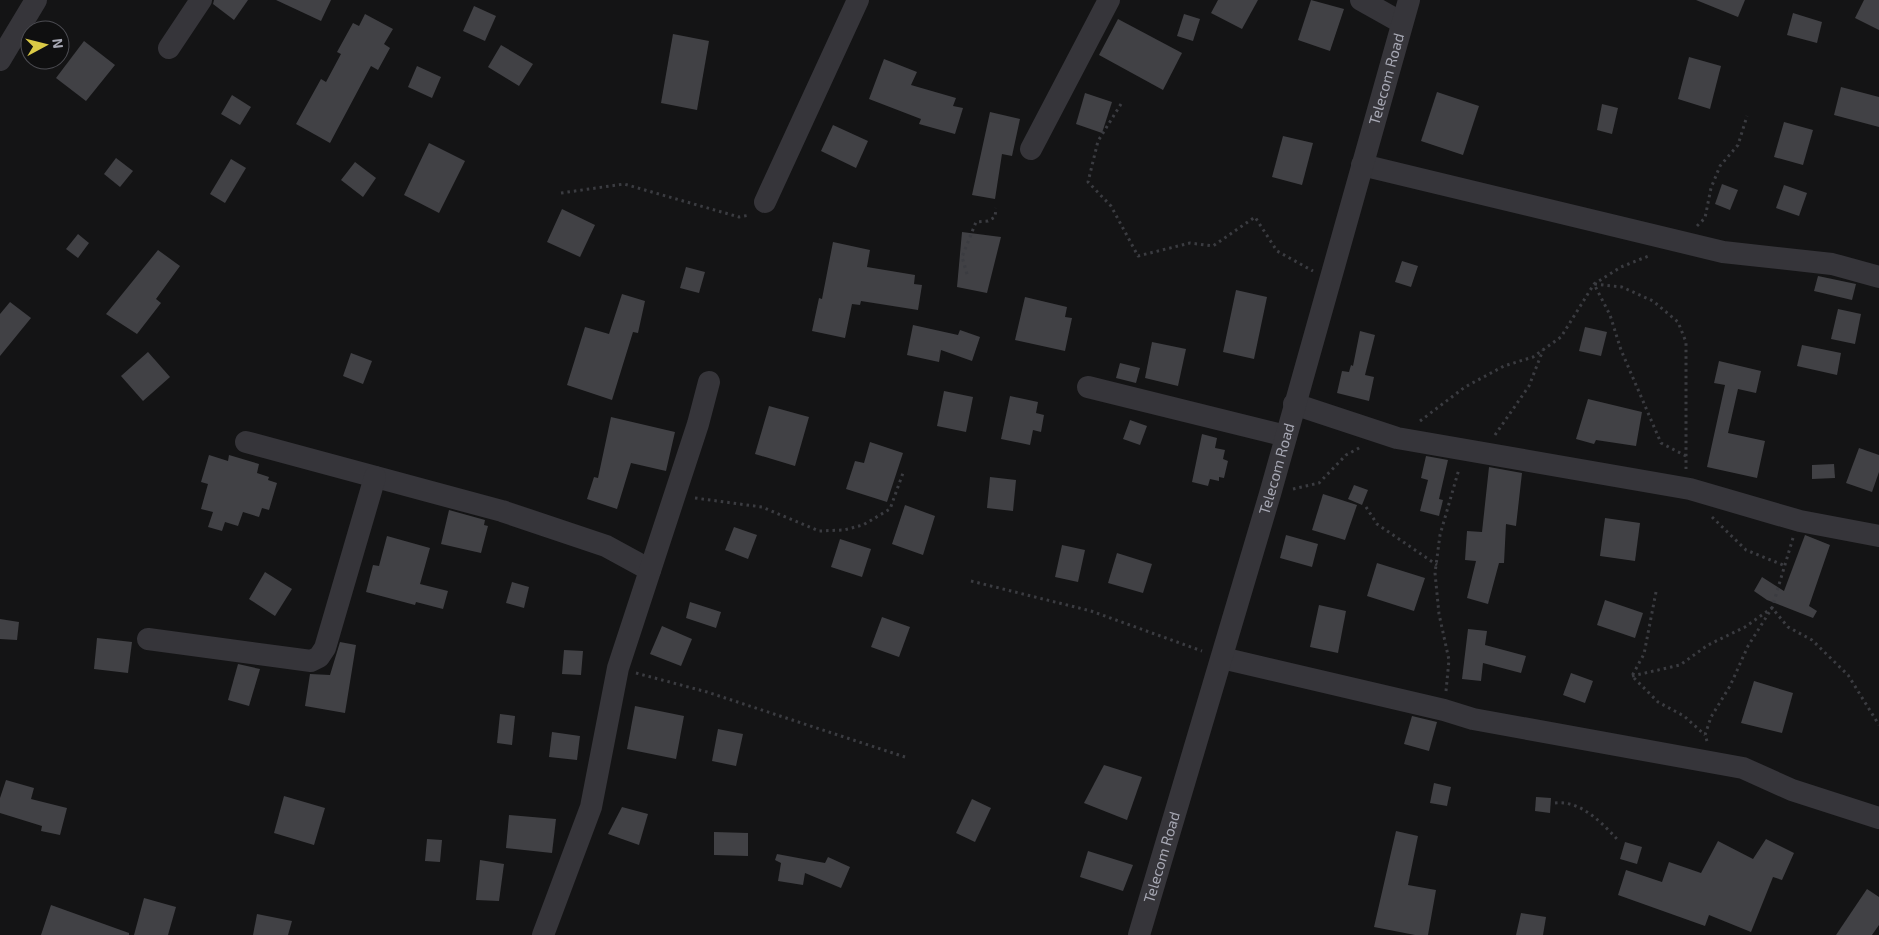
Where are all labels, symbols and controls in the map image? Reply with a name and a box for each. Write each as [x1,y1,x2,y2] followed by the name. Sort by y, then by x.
[20,20,70,70] north arrow
[1364,31,1407,127] street label: Telecom Road
[49,37,67,49] text: N
[1254,421,1298,517] street label: Telecom Road
[1139,809,1183,905] street label: Telecom Road

